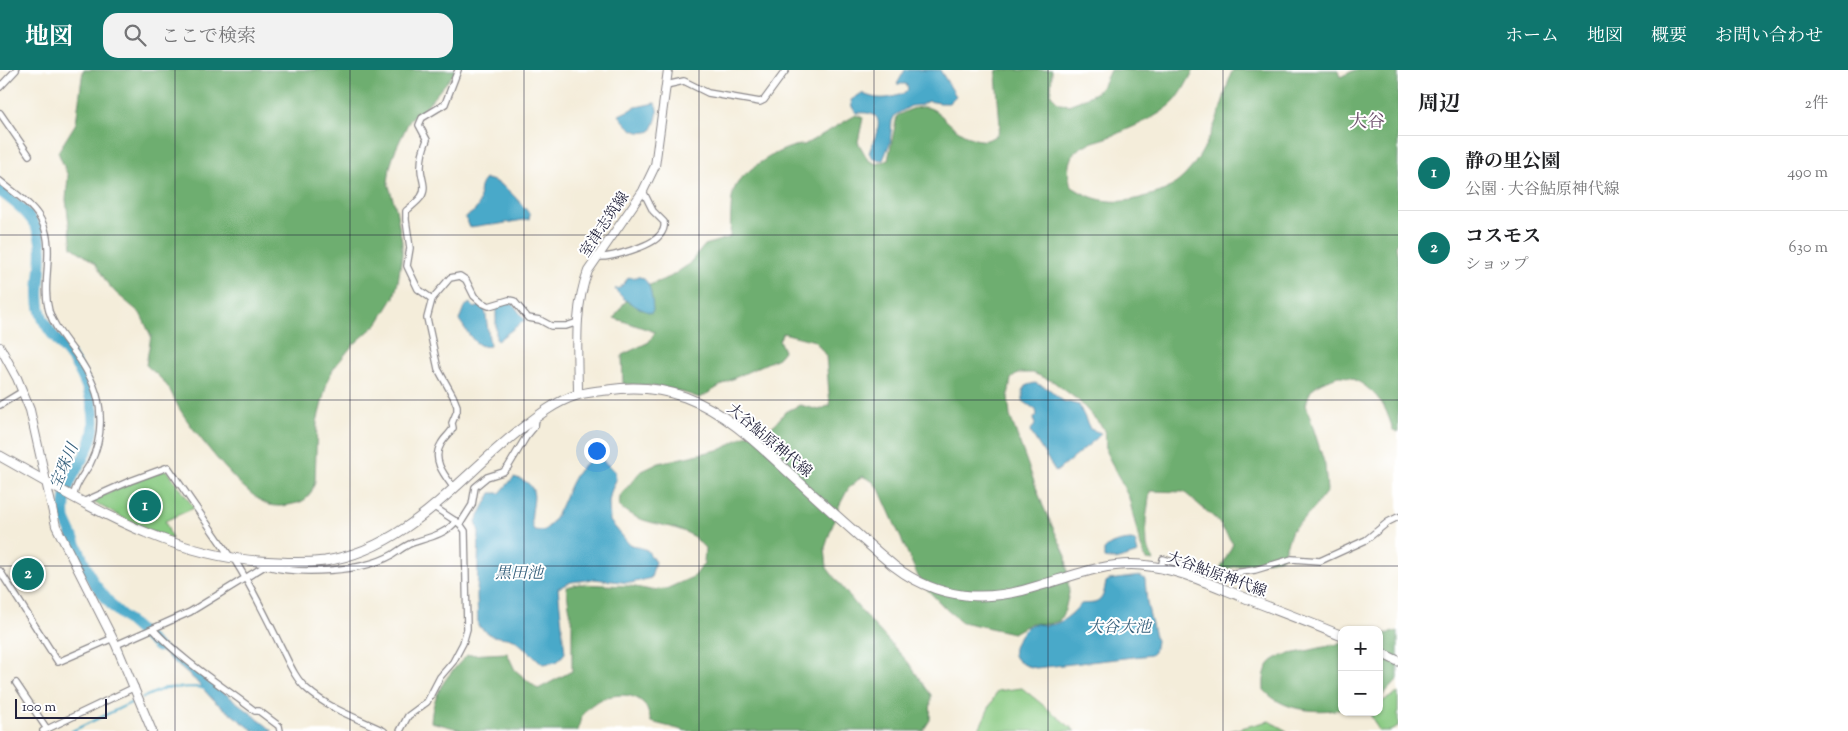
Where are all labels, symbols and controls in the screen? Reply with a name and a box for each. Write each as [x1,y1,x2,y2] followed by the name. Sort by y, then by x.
[103,13,453,58] search box
[25,21,73,55] text: 地図
[121,21,149,49] icon: search
[161,24,256,51] text: ここで検索
[1505,24,1559,50] text: ホーム
[1587,24,1623,50] text: 地図
[1651,24,1687,50] text: 概要
[1715,24,1823,50] text: お問い合わせ
[1418,90,1460,120] text: 周辺
[1805,93,1828,116] text: 2件
[1349,110,1385,136] district label: 大谷
[1465,149,1560,176] text: 静の里公園
[1431,162,1437,185] text: 1
[1787,162,1828,185] text: 490 m
[1465,179,1620,202] text: 公園 · 大谷鮎原神代線
[576,188,635,262] street label: 室津志筑線
[1465,224,1541,251] text: コスモス
[1430,237,1438,260] text: 2
[1789,237,1828,260] text: 630 m
[1465,254,1529,277] text: ショップ
[722,399,816,483] street label: 大谷鮎原神代線
[584,438,610,464] your location
[45,439,86,494] water label: 宝珠川
[129,487,161,525] pin: 1
[1164,548,1269,603] street label: 大谷鮎原神代線
[12,555,44,593] pin: 2
[495,563,545,586] water label: 黒田池
[1087,617,1153,640] water label: 大谷大池
[1338,626,1383,716] map controls
[1338,626,1383,671] button: +
[1338,671,1383,716] button: −
[15,696,108,719] scale bar
[22,698,56,718] text: 100 m

